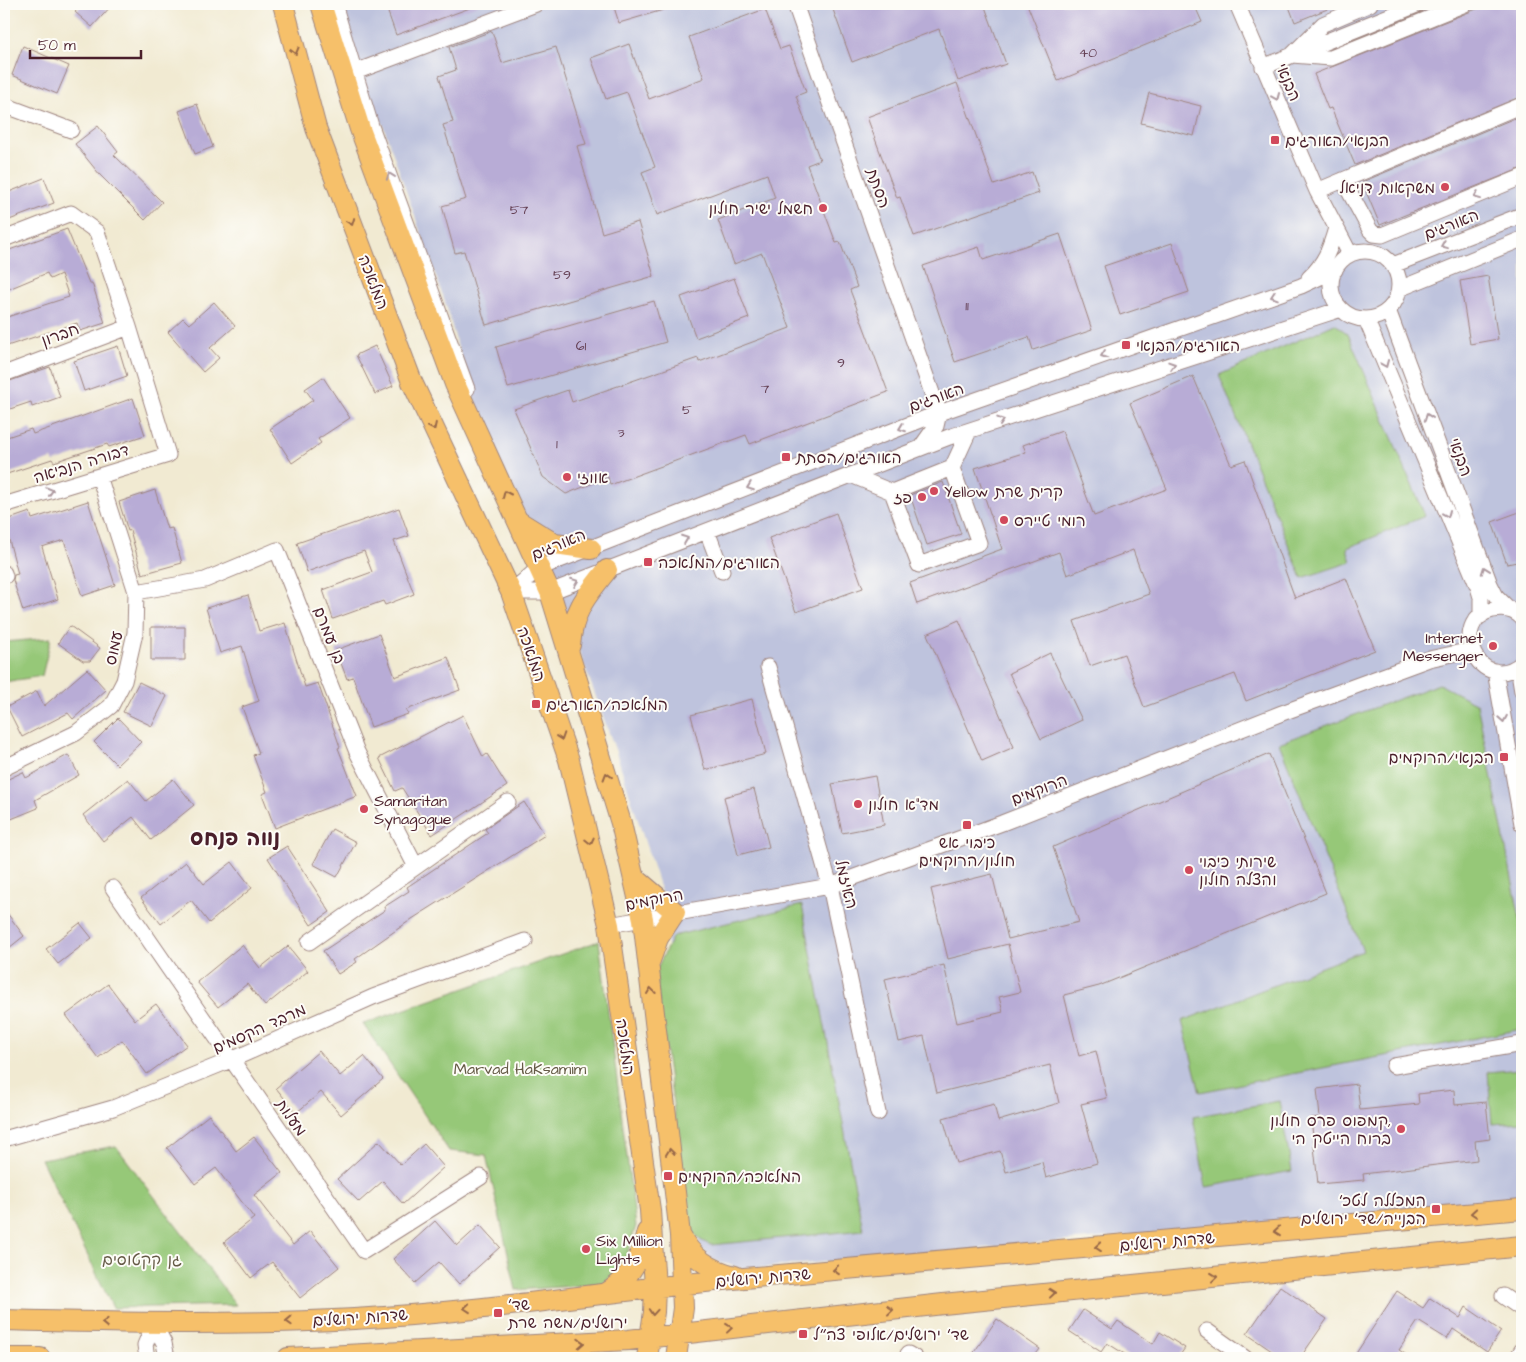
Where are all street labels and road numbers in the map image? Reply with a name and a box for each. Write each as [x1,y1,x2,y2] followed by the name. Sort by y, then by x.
[1270,60,1306,105] street label: הבנאי
[860,164,895,211] street label: הסתת
[1421,204,1482,246] street label: האורגים
[353,252,394,313] street label: המלאכה
[38,318,82,352] street label: חברון
[906,378,967,418] street label: האורגים
[1443,435,1477,480] street label: הבנאי
[31,439,132,489] street label: דבורה הנביאה
[528,524,589,566] street label: האורגים
[308,604,350,667] street label: בן עמרם
[511,624,551,685] street label: המלאכה
[100,629,128,667] street label: עמוס
[1008,769,1071,811] street label: הרוקמים
[829,857,863,911] street label: האיזמל
[623,884,685,916] street label: הרוקמים
[209,998,310,1059] street label: מרבד הקסמים
[610,1017,640,1077] street label: המלאכה
[270,1094,312,1141] street label: מעלות
[1118,1227,1216,1257] street label: שדרות ירושלים
[714,1263,812,1293] street label: שדרות ירושלים
[312,1304,409,1332] street label: שדרות ירושלים

